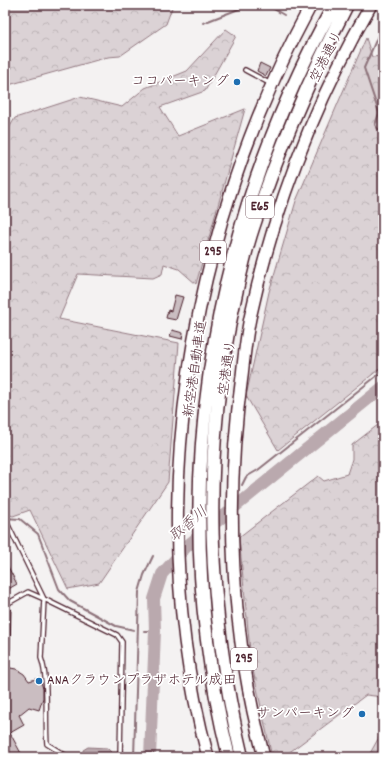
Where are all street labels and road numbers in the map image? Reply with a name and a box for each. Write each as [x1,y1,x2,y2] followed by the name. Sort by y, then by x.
[305,28,349,86] street label: 空港通り
[246,196,274,218] road number: E65
[200,241,226,263] road number: 295
[179,319,213,419] street label: 新空港自動車道
[214,339,242,397] street label: 空港通り
[231,648,257,670] road number: 295

